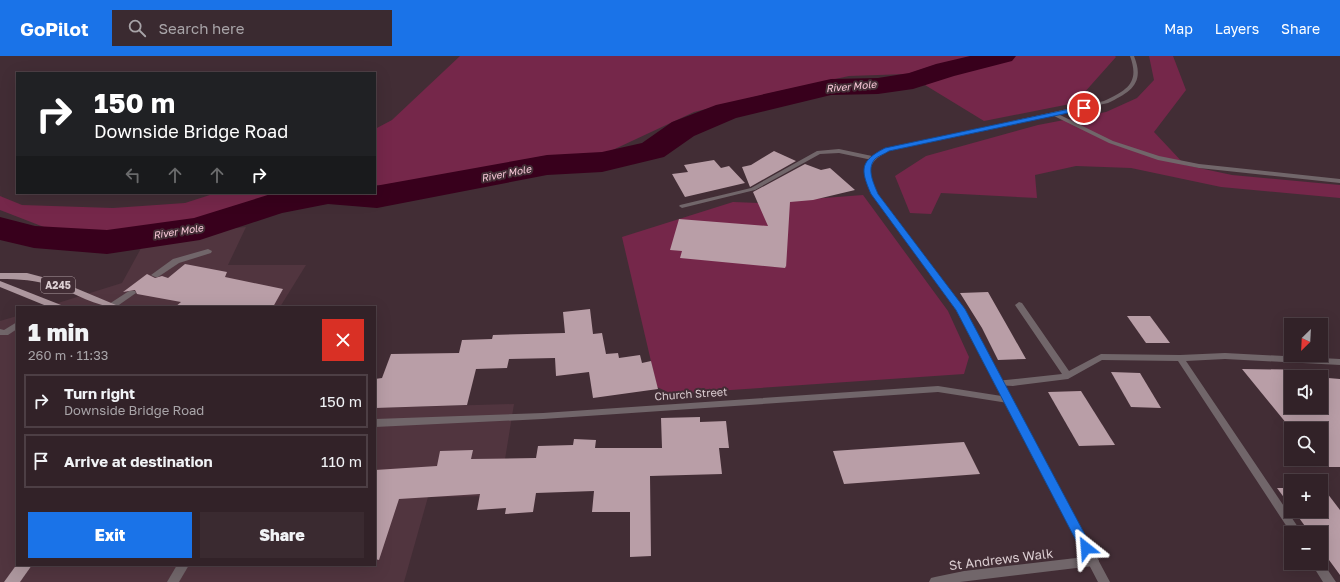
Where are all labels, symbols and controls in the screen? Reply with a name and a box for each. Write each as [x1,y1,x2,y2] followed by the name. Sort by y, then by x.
[112,10,392,46] search box
[20,17,88,40] text: GoPilot
[126,17,148,39] icon: search
[158,19,244,37] text: Search here
[1164,20,1193,37] text: Map
[1215,20,1259,37] text: Layers
[1281,20,1320,37] text: Share
[825,78,878,94] water label: River Mole
[94,86,175,119] text: 150 m
[28,88,80,140] icon: right
[1067,91,1101,125] pin
[1073,97,1095,119] icon: arrive
[94,120,288,142] text: Downside Bridge Road
[480,162,533,184] water label: River Mole
[122,164,144,186] icon: left
[164,164,186,186] icon: ahead
[206,164,228,186] icon: ahead
[248,164,270,186] icon: right
[152,221,205,241] water label: River Mole
[41,277,75,293] road number: A245
[28,317,89,346] text: 1 min
[1284,318,1328,362] north arrow
[1284,318,1328,570] map controls
[322,319,364,361] button: close
[28,347,108,363] text: 260 m · 11:33
[1284,370,1328,414] button: sound
[64,384,135,402] text: Turn right
[654,384,728,403] street label: Church Street
[30,390,52,412] icon: right
[320,392,362,410] text: 150 m
[64,402,204,418] text: Downside Bridge Road
[1284,422,1328,466] button: search
[30,450,52,472] icon: arrive
[64,452,213,470] text: Arrive at destination
[321,452,362,470] text: 110 m
[1284,474,1328,518] button: +
[28,512,192,558] button: Exit
[200,512,364,558] button: Share
[1284,526,1328,570] button: −
[1065,527,1107,569] position arrow
[948,545,1055,573] street label: St Andrews Walk

